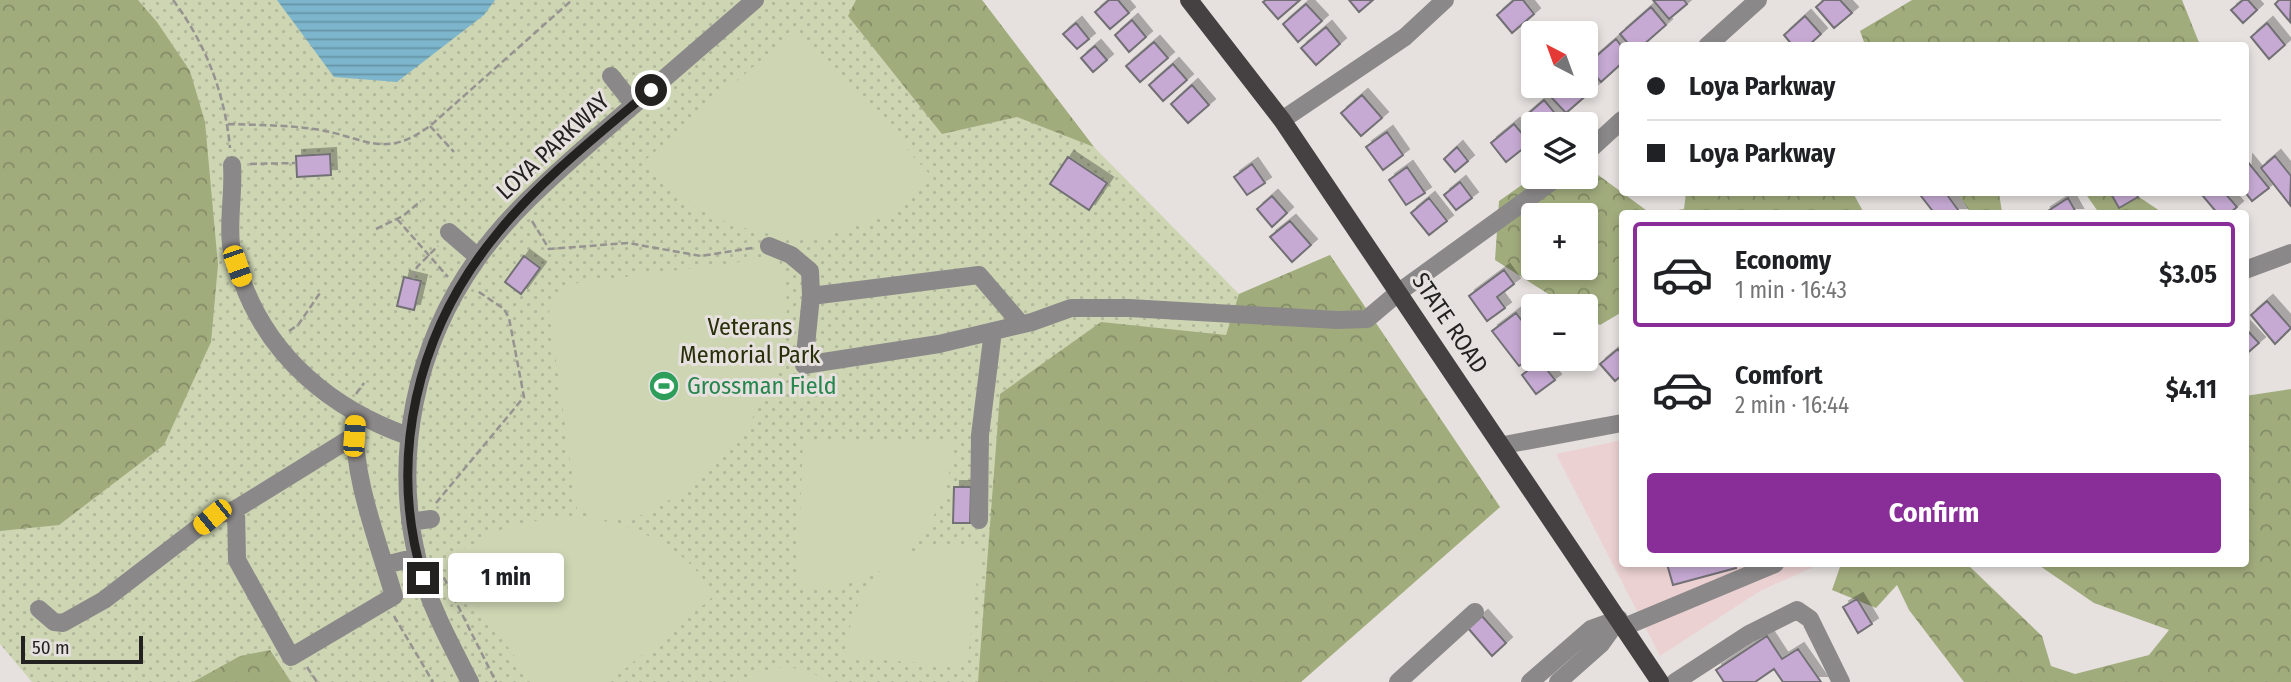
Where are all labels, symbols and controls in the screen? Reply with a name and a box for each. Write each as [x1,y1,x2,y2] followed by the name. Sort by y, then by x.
[1521,21,1598,98] north arrow
[1521,21,1598,371] map controls
[1689,71,1835,102] text: Loya Parkway
[635,74,667,106] route start
[491,87,615,205] street label: LOYA PARKWAY
[1521,112,1598,189] button: layers
[1689,138,1835,169] text: Loya Parkway
[1521,203,1598,280] button: +
[221,243,254,289] car
[1651,243,1714,306] icon: car
[1735,245,1831,276] text: Economy
[2159,259,2217,290] text: $3.05
[1406,268,1494,378] street label: STATE ROAD
[1735,276,1847,304] text: 1 min · 16:43
[1521,294,1598,371] button: −
[680,313,821,369] park label: Veterans Memorial Park
[1651,358,1714,421] icon: car
[1735,360,1823,391] text: Comfort
[647,369,681,403] sports icon: Grossman Field
[687,372,837,400] place label: Grossman Field
[2166,374,2217,405] text: $4.11
[1735,391,1849,419] text: 2 min · 16:44
[343,414,366,458] car
[1647,473,2221,553] button: Confirm
[190,496,235,538] car
[448,554,563,602] callout: 1 min
[407,562,439,594] route end
[481,563,531,591] text: 1 min
[21,633,144,665] scale bar
[32,636,70,659] text: 50 m

